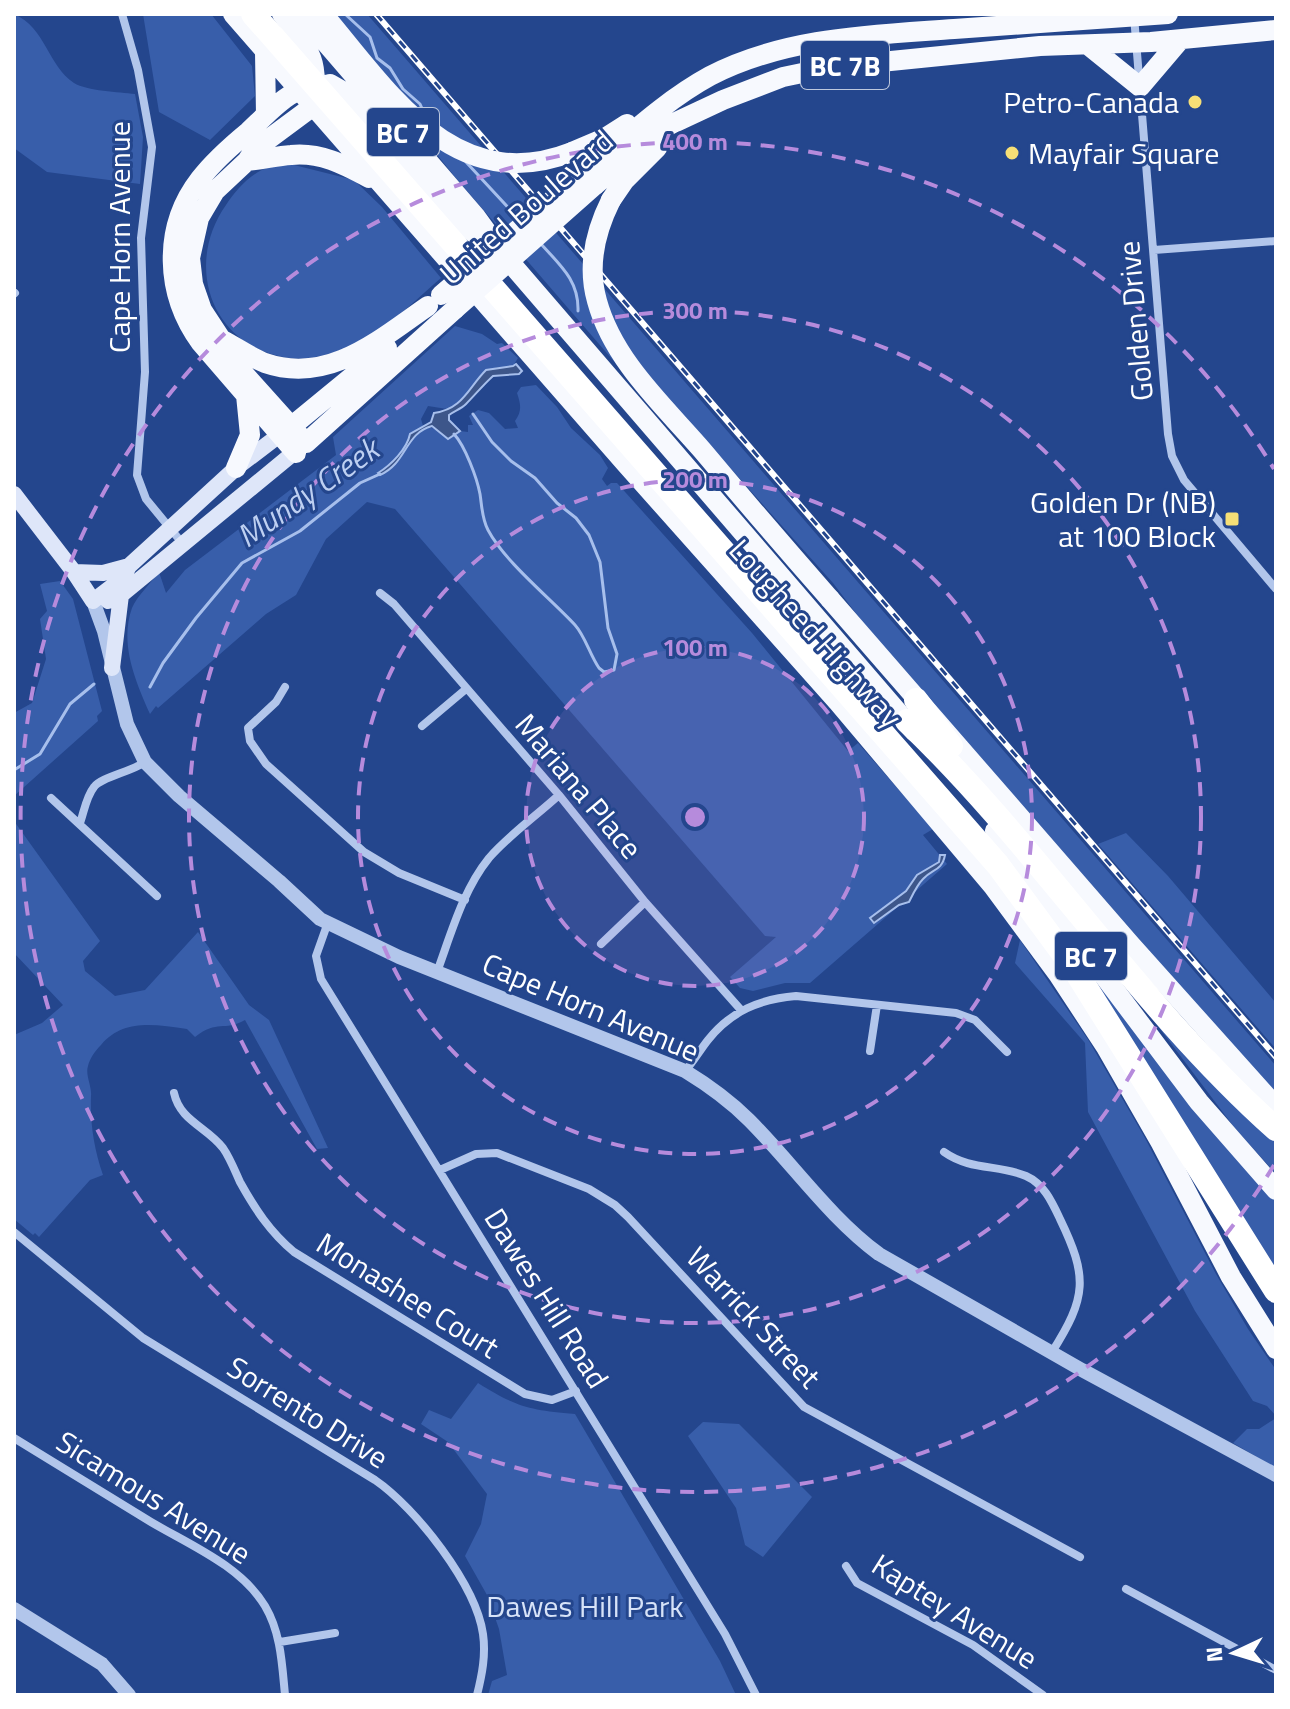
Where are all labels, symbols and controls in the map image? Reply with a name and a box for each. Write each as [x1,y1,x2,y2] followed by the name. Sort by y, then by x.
[801,41,889,89] road number: BC 7B
[1003,79,1179,125] place label: Petro-Canada
[1186,93,1204,111] marker: Petro-Canada
[367,108,439,156] road number: BC 7
[429,118,623,296] street label: United Boulevard
[96,121,142,353] street label: Cape Horn Avenue
[662,123,728,159] text: 400 m
[1028,130,1219,176] place label: Mayfair Square
[1003,144,1021,162] marker: Mayfair Square
[1105,239,1165,403] street label: Golden Drive
[662,292,728,328] text: 300 m
[226,423,391,559] water label: Mundy Creek
[662,461,728,497] text: 200 m
[1030,479,1216,559] place label: Golden Dr (NB) at 100 Block
[1223,510,1241,528] marker: Golden Dr (NB) at 100 Block
[718,528,914,738] street label: Lougheed Highway
[662,629,728,665] text: 100 m
[504,703,654,869] street label: Mariana Place
[681,803,709,831] centre of rings
[1055,932,1127,980] road number: BC 7
[475,941,707,1073] street label: Cape Horn Avenue
[473,1199,621,1397] street label: Dawes Hill Road
[308,1220,509,1370] street label: Monashee Court
[676,1236,832,1399] street label: Warrick Street
[219,1344,397,1480] street label: Sorrento Drive
[48,1419,260,1575] street label: Sicamous Avenue
[863,1542,1047,1680] street label: Kaptey Avenue
[486,1583,684,1629] park label: Dawes Hill Park
[1194,1613,1274,1693] north arrow
[1197,1646,1232,1663] text: N

